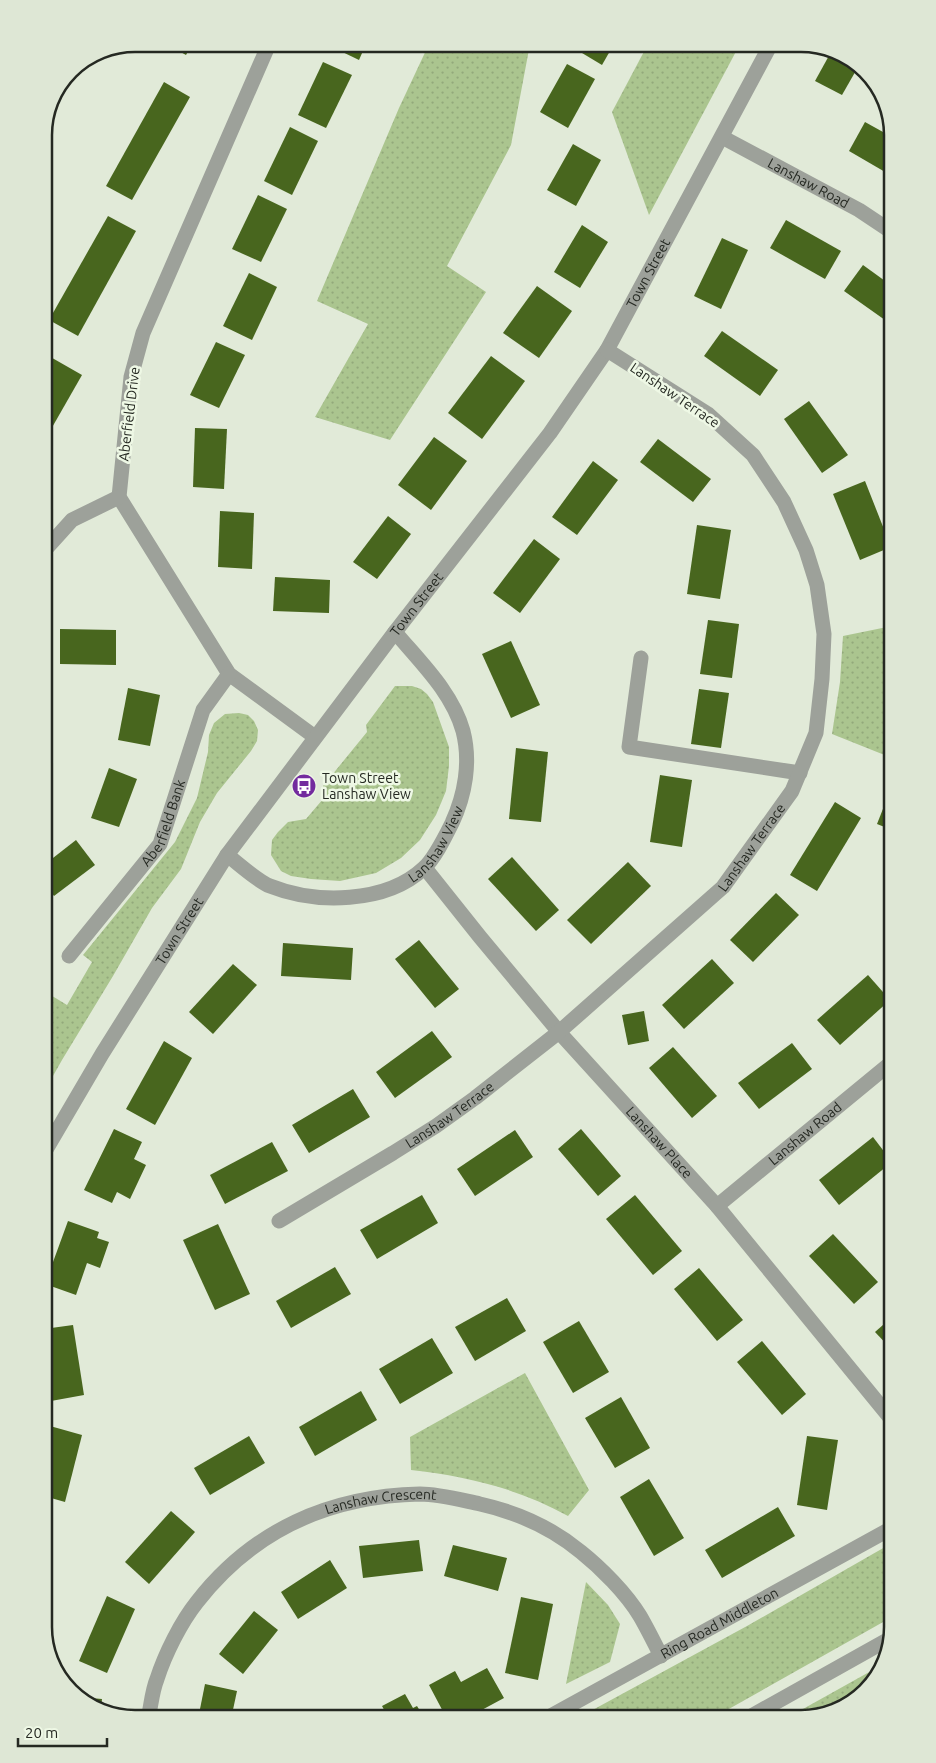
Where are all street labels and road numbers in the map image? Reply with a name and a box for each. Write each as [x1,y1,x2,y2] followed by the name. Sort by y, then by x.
[765,155,852,211] street label: Lanshaw Road
[623,235,674,311] street label: Town Street
[627,359,723,431] street label: Lanshaw Terrace
[115,366,143,462] street label: Aberfield Drive
[387,569,447,639] street label: Town Street
[137,778,188,869] street label: Aberfield Bank
[714,800,788,895] street label: Lanshaw Terrace
[405,804,466,886] street label: Lanshaw View
[152,894,207,968] street label: Town Street
[402,1078,497,1151] street label: Lanshaw Terrace
[765,1099,845,1168] street label: Lanshaw Road
[623,1103,696,1182] street label: Lanshaw Place
[323,1486,438,1517] street label: Lanshaw Crescent
[658,1584,781,1662] street label: Ring Road Middleton

